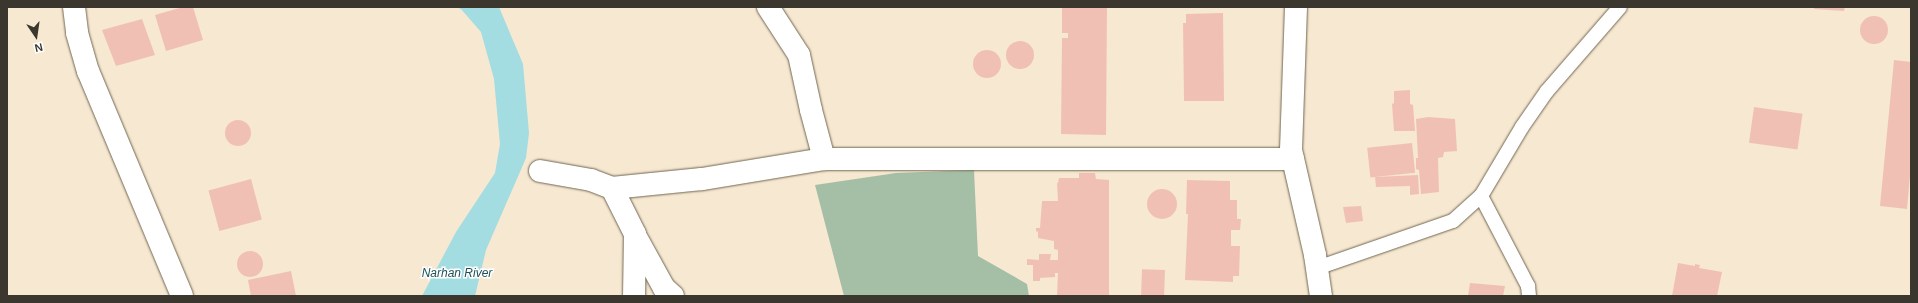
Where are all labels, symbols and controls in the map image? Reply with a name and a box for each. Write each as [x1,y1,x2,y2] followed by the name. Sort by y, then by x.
[16,16,56,56] north arrow
[33,41,44,54] text: N
[422,267,492,281] water label: Narhan River

